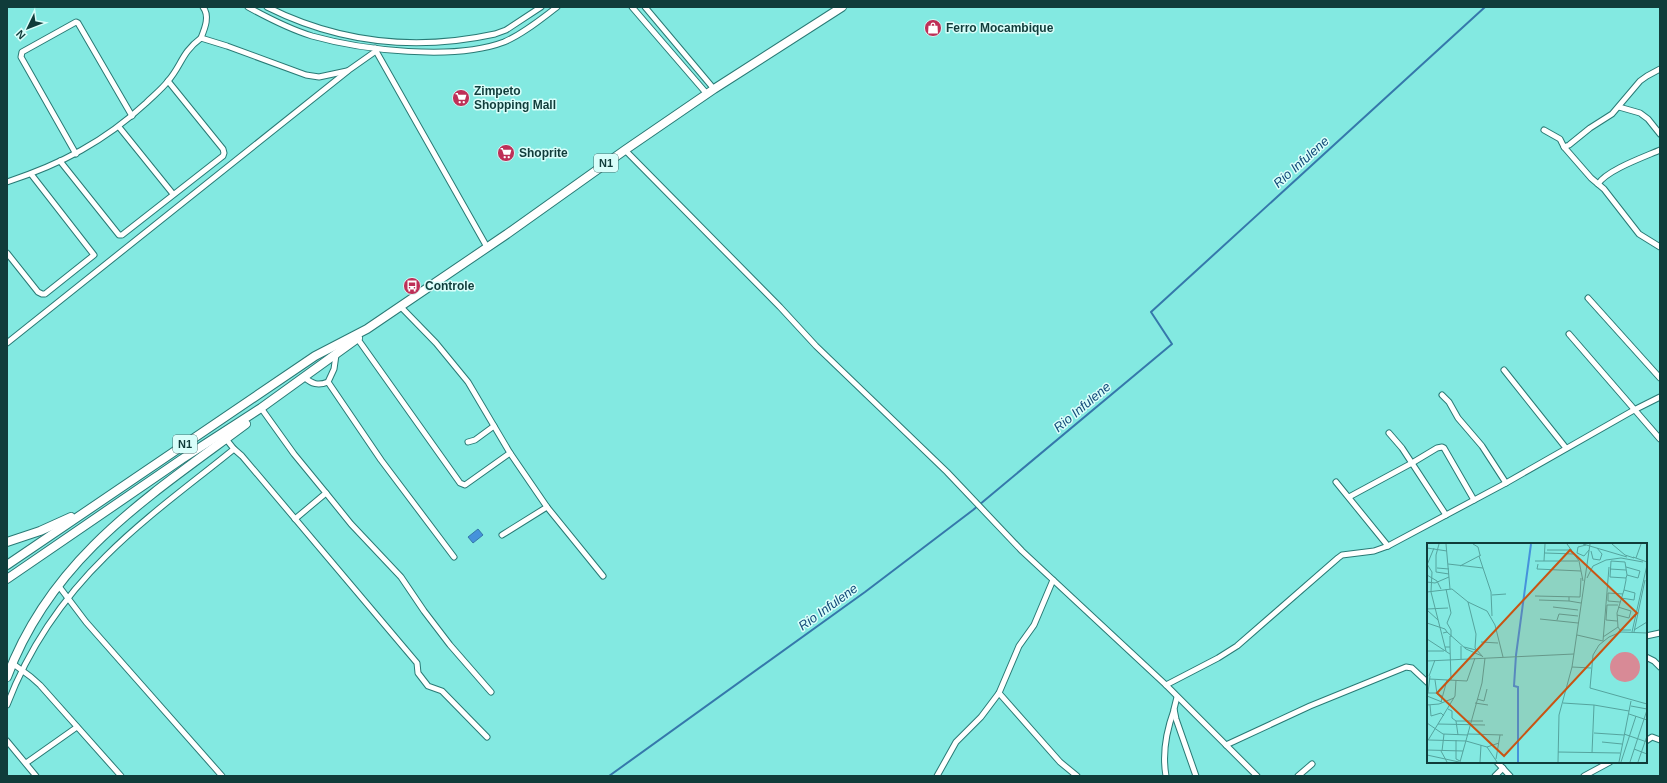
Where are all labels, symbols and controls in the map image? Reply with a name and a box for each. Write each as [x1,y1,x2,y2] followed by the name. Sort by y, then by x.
[8,8,48,48] north arrow
[923,18,943,38] shop icon: Ferro Mocambique
[946,21,1054,35] place label: Ferro Mocambique
[14,28,28,42] text: N
[474,84,556,112] place label: Zimpeto Shopping Mall
[451,88,471,108] supermarket icon: Zimpeto Shopping Mall
[1270,133,1332,191] water label: Rio Infulene
[496,143,516,163] supermarket icon: Shoprite
[519,146,568,160] place label: Shoprite
[594,154,618,172] road number: N1
[402,276,422,296] bus stop icon: Controle
[425,279,475,293] place label: Controle
[1051,379,1113,435] water label: Rio Infulene
[173,435,197,453] road number: N1
[1427,543,1647,763] inset map
[796,581,860,633] water label: Rio Infulene

